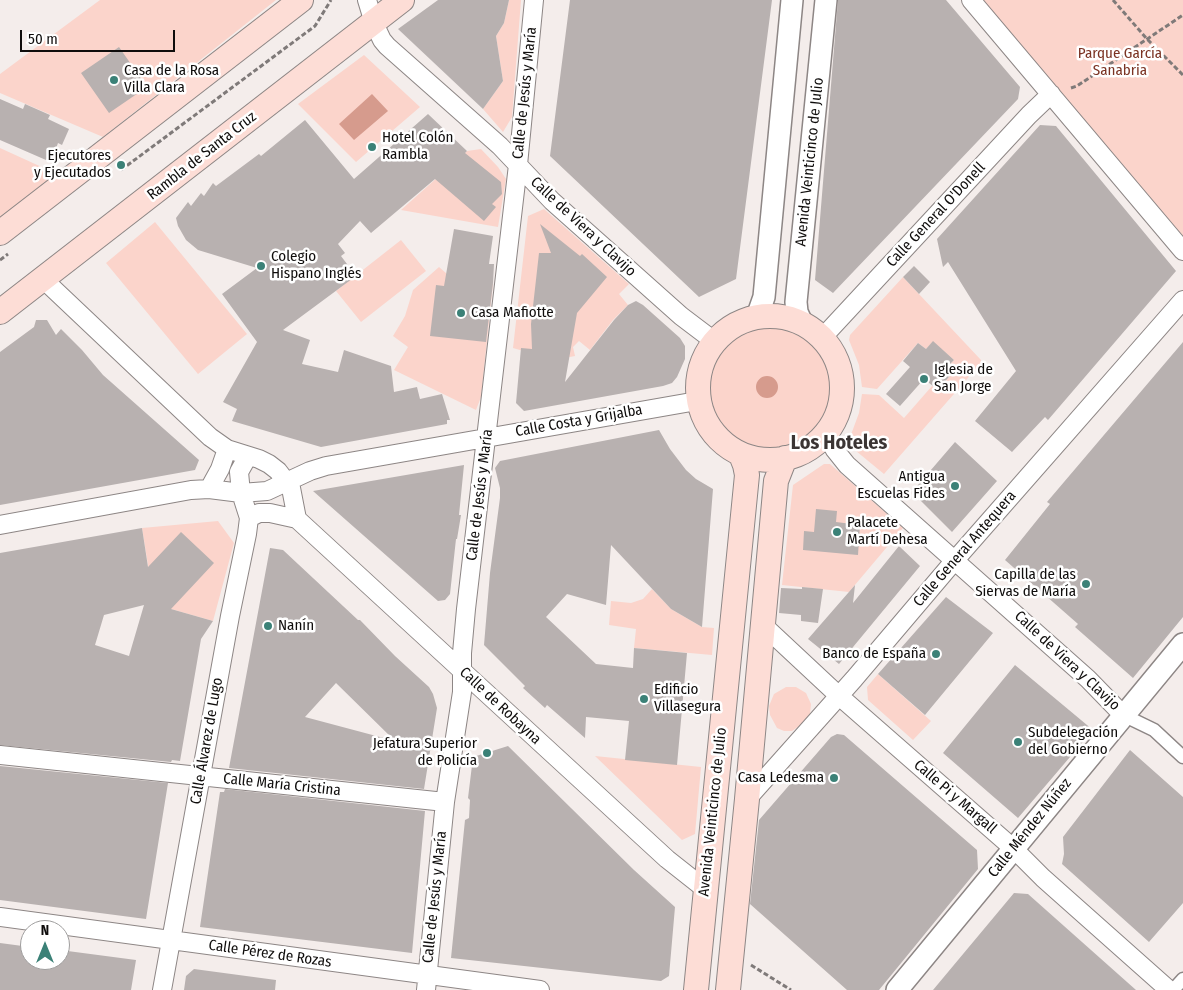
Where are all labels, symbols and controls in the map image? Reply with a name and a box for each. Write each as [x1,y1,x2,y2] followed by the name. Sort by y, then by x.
[22,20,178,52] scale bar
[509,26,541,160] street label: Calle de Jesús y María
[28,30,58,48] text: 50 m
[1078,45,1162,80] park label: Parque García Sanabria
[124,62,219,97] place label: Casa de la Rosa Villa Clara
[108,74,120,86] marker: Casa de la Rosa Villa Clara
[792,77,828,247] street label: Avenida Veinticinco de Julio
[144,108,260,204] street label: Rambla de Santa Cruz
[382,129,453,164] place label: Hotel Colón Rambla
[366,141,378,153] marker: Hotel Colón Rambla
[34,147,111,182] place label: Ejecutores y Ejecutados
[115,159,127,171] marker: Ejecutores y Ejecutados
[883,159,989,271] street label: Calle General O'Donell
[527,173,639,281] street label: Calle de Viera y Clavijo
[271,248,361,283] place label: Colegio Hispano Inglés
[255,260,267,272] marker: Colegio Hispano Inglés
[471,304,554,322] place label: Casa Mafiotte
[455,307,467,319] marker: Casa Mafiotte
[934,361,993,396] place label: Iglesia de San Jorge
[918,373,930,385] marker: Iglesia de San Jorge
[514,401,644,441] street label: Calle Costa y Grijalba
[463,428,497,562] street label: Calle de Jesús y María
[791,431,887,455] district label: Los Hoteles
[857,468,945,503] place label: Antigua Escuelas Fides
[949,480,961,492] marker: Antigua Escuelas Fides
[910,487,1020,611] street label: Calle General Antequera
[847,514,928,549] place label: Palacete Martí Dehesa
[831,526,843,538] marker: Palacete Martí Dehesa
[975,566,1076,601] place label: Capilla de las Siervas de María
[1080,578,1092,590] marker: Capilla de las Siervas de María
[1011,607,1123,715] street label: Calle de Viera y Clavijo
[278,617,314,635] place label: Nanín
[262,620,274,632] marker: Nanín
[822,645,926,663] place label: Banco de España
[930,648,942,660] marker: Banco de España
[455,664,545,748] street label: Calle de Robayna
[187,676,227,806] street label: Calle Álvarez de Lugo
[654,681,721,716] place label: Edificio Villasegura
[638,693,650,705] marker: Edificio Villasegura
[1028,724,1118,759] place label: Subdelegación del Gobierno
[695,727,731,897] street label: Avenida Veinticinco de Julio
[373,735,477,770] place label: Jefatura Superior de Policía
[1012,736,1024,748] marker: Subdelegación del Gobierno
[481,747,493,759] marker: Jefatura Superior de Policía
[910,756,1000,838] street label: Calle Pi y Margall
[738,769,824,787] place label: Casa Ledesma
[222,770,342,800] street label: Calle María Cristina
[828,772,840,784] marker: Casa Ledesma
[985,775,1075,881] street label: Calle Méndez Núñez
[419,830,451,964] street label: Calle de Jesús y María
[20,920,70,970] north arrow
[41,922,49,939] text: N
[207,936,333,972] street label: Calle Pérez de Rozas

